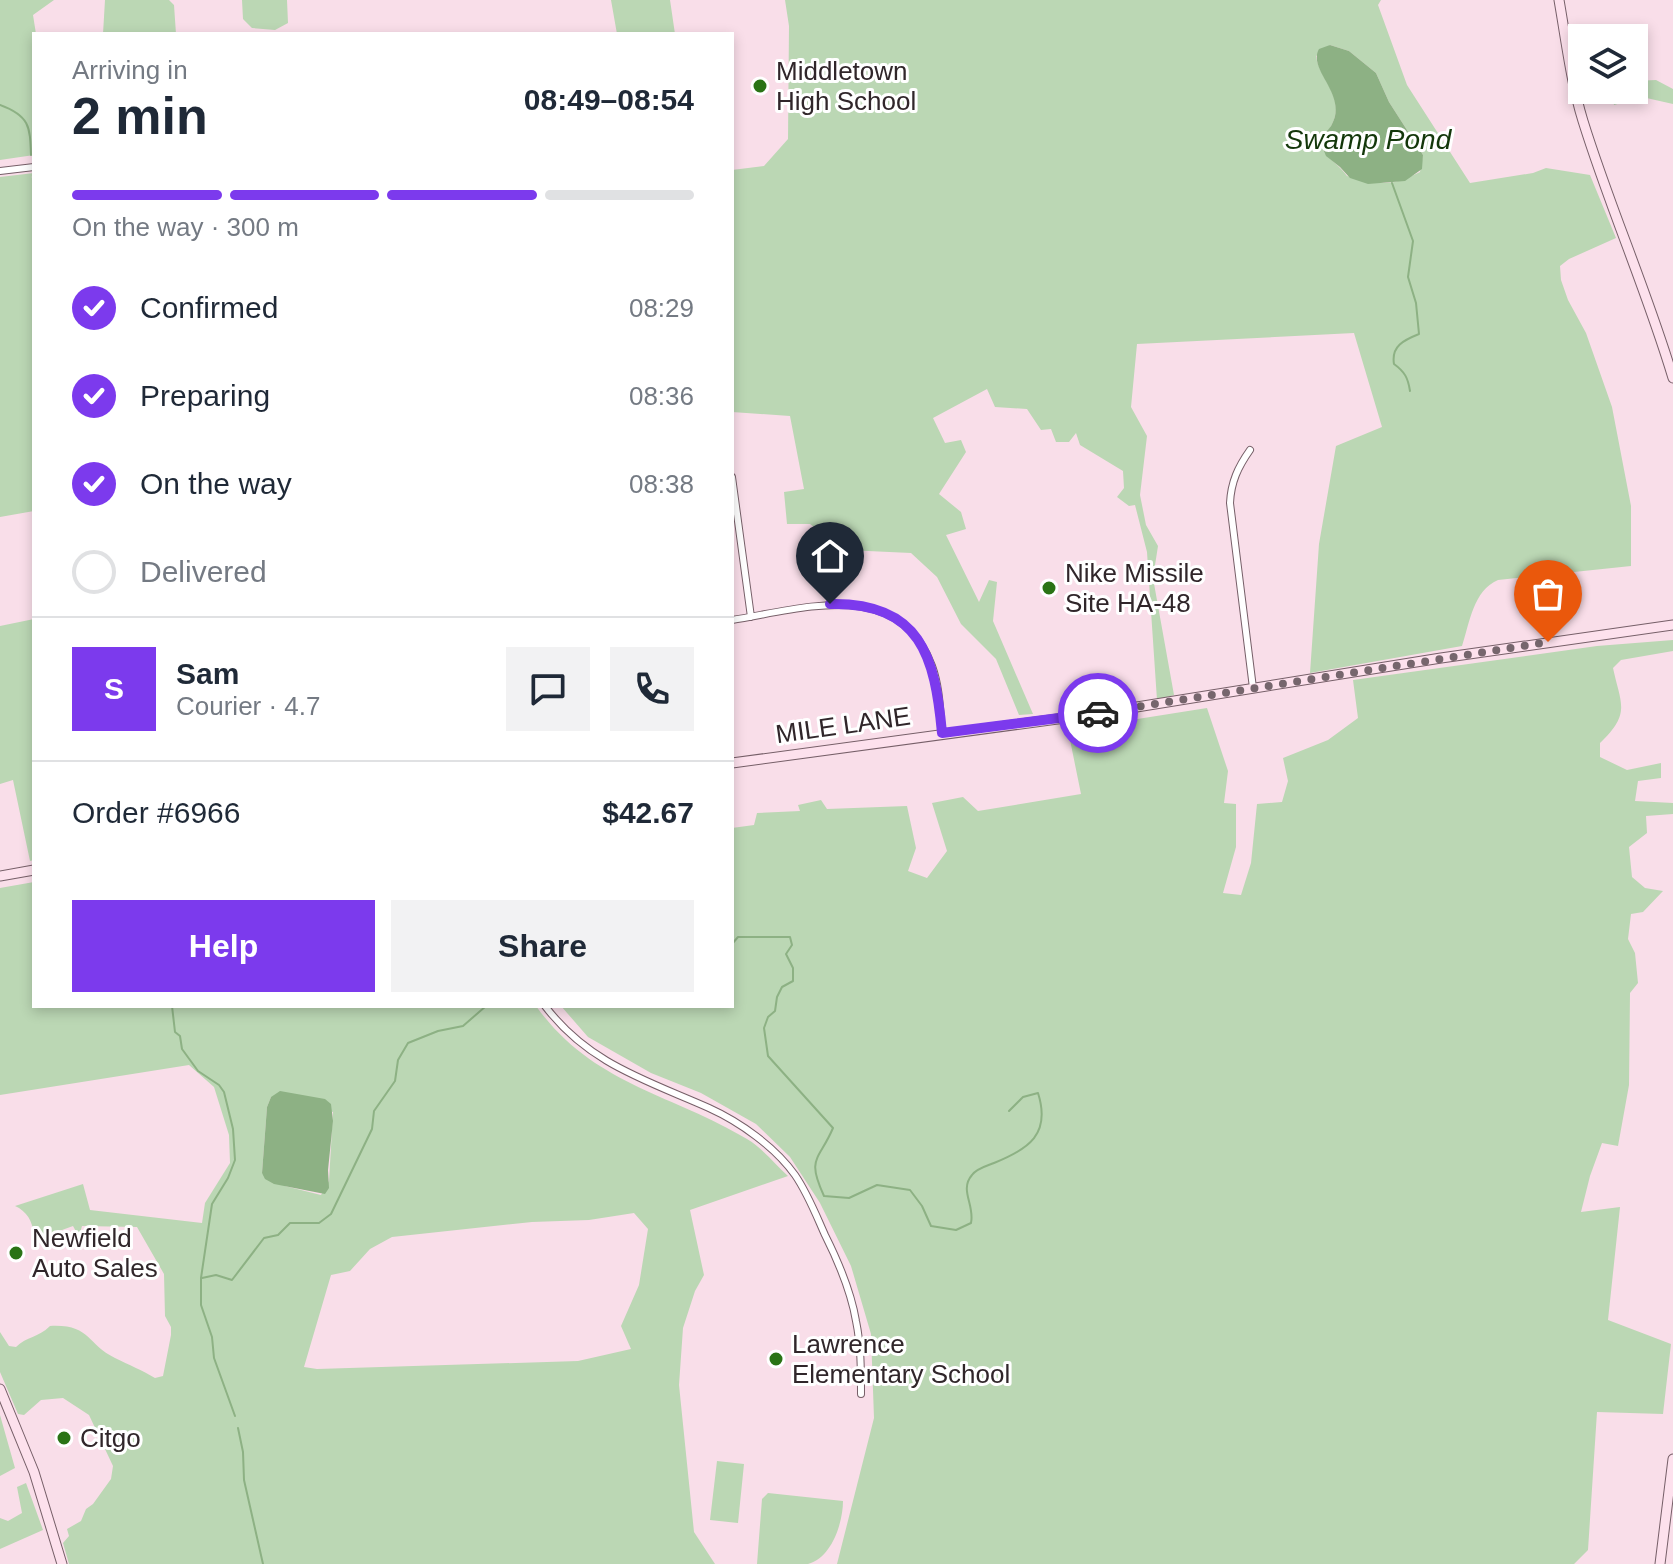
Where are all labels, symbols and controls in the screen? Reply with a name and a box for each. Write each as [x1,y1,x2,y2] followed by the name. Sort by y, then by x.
[1568,24,1648,104] map controls
[1568,24,1648,104] button: layers
[72,55,188,85] text: Arriving in
[776,56,916,116] place label: Middletown High School
[751,77,769,95] marker: Middletown High School
[524,83,694,116] text: 08:49–08:54
[72,87,208,145] text: 2 min
[1285,124,1453,155] water label: Swamp Pond
[72,212,299,242] text: On the way · 300 m
[72,286,116,330] icon: check
[140,291,278,324] text: Confirmed
[629,293,694,323] text: 08:29
[72,374,116,418] icon: check
[140,379,270,412] text: Preparing
[629,381,694,411] text: 08:36
[72,462,116,506] icon: check
[140,467,292,500] text: On the way
[629,469,694,499] text: 08:38
[796,522,864,604] pin
[808,534,852,578] icon: home
[140,555,267,588] text: Delivered
[1065,558,1204,618] place label: Nike Missile Site HA-48
[1514,560,1582,642] pin
[1526,572,1570,616] icon: bag
[1040,579,1058,597] marker: Nike Missile Site HA-48
[506,647,590,731] button: chat
[610,647,694,731] button: phone
[176,657,239,690] text: Sam
[104,672,124,705] text: S
[1058,673,1138,753] courier
[176,691,321,721] text: Courier · 4.7
[1076,691,1120,735] icon: car
[774,701,912,749] street label: MILE LANE
[72,796,240,829] text: Order #6966
[602,796,694,829] text: $42.67
[72,900,375,992] button: Help
[391,900,694,992] button: Share
[32,1223,158,1283] place label: Newfield Auto Sales
[7,1244,25,1262] marker: Newfield Auto Sales
[792,1329,1010,1389] place label: Lawrence Elementary School
[767,1350,785,1368] marker: Lawrence Elementary School
[80,1423,141,1453] place label: Citgo
[55,1429,73,1447] marker: Citgo

